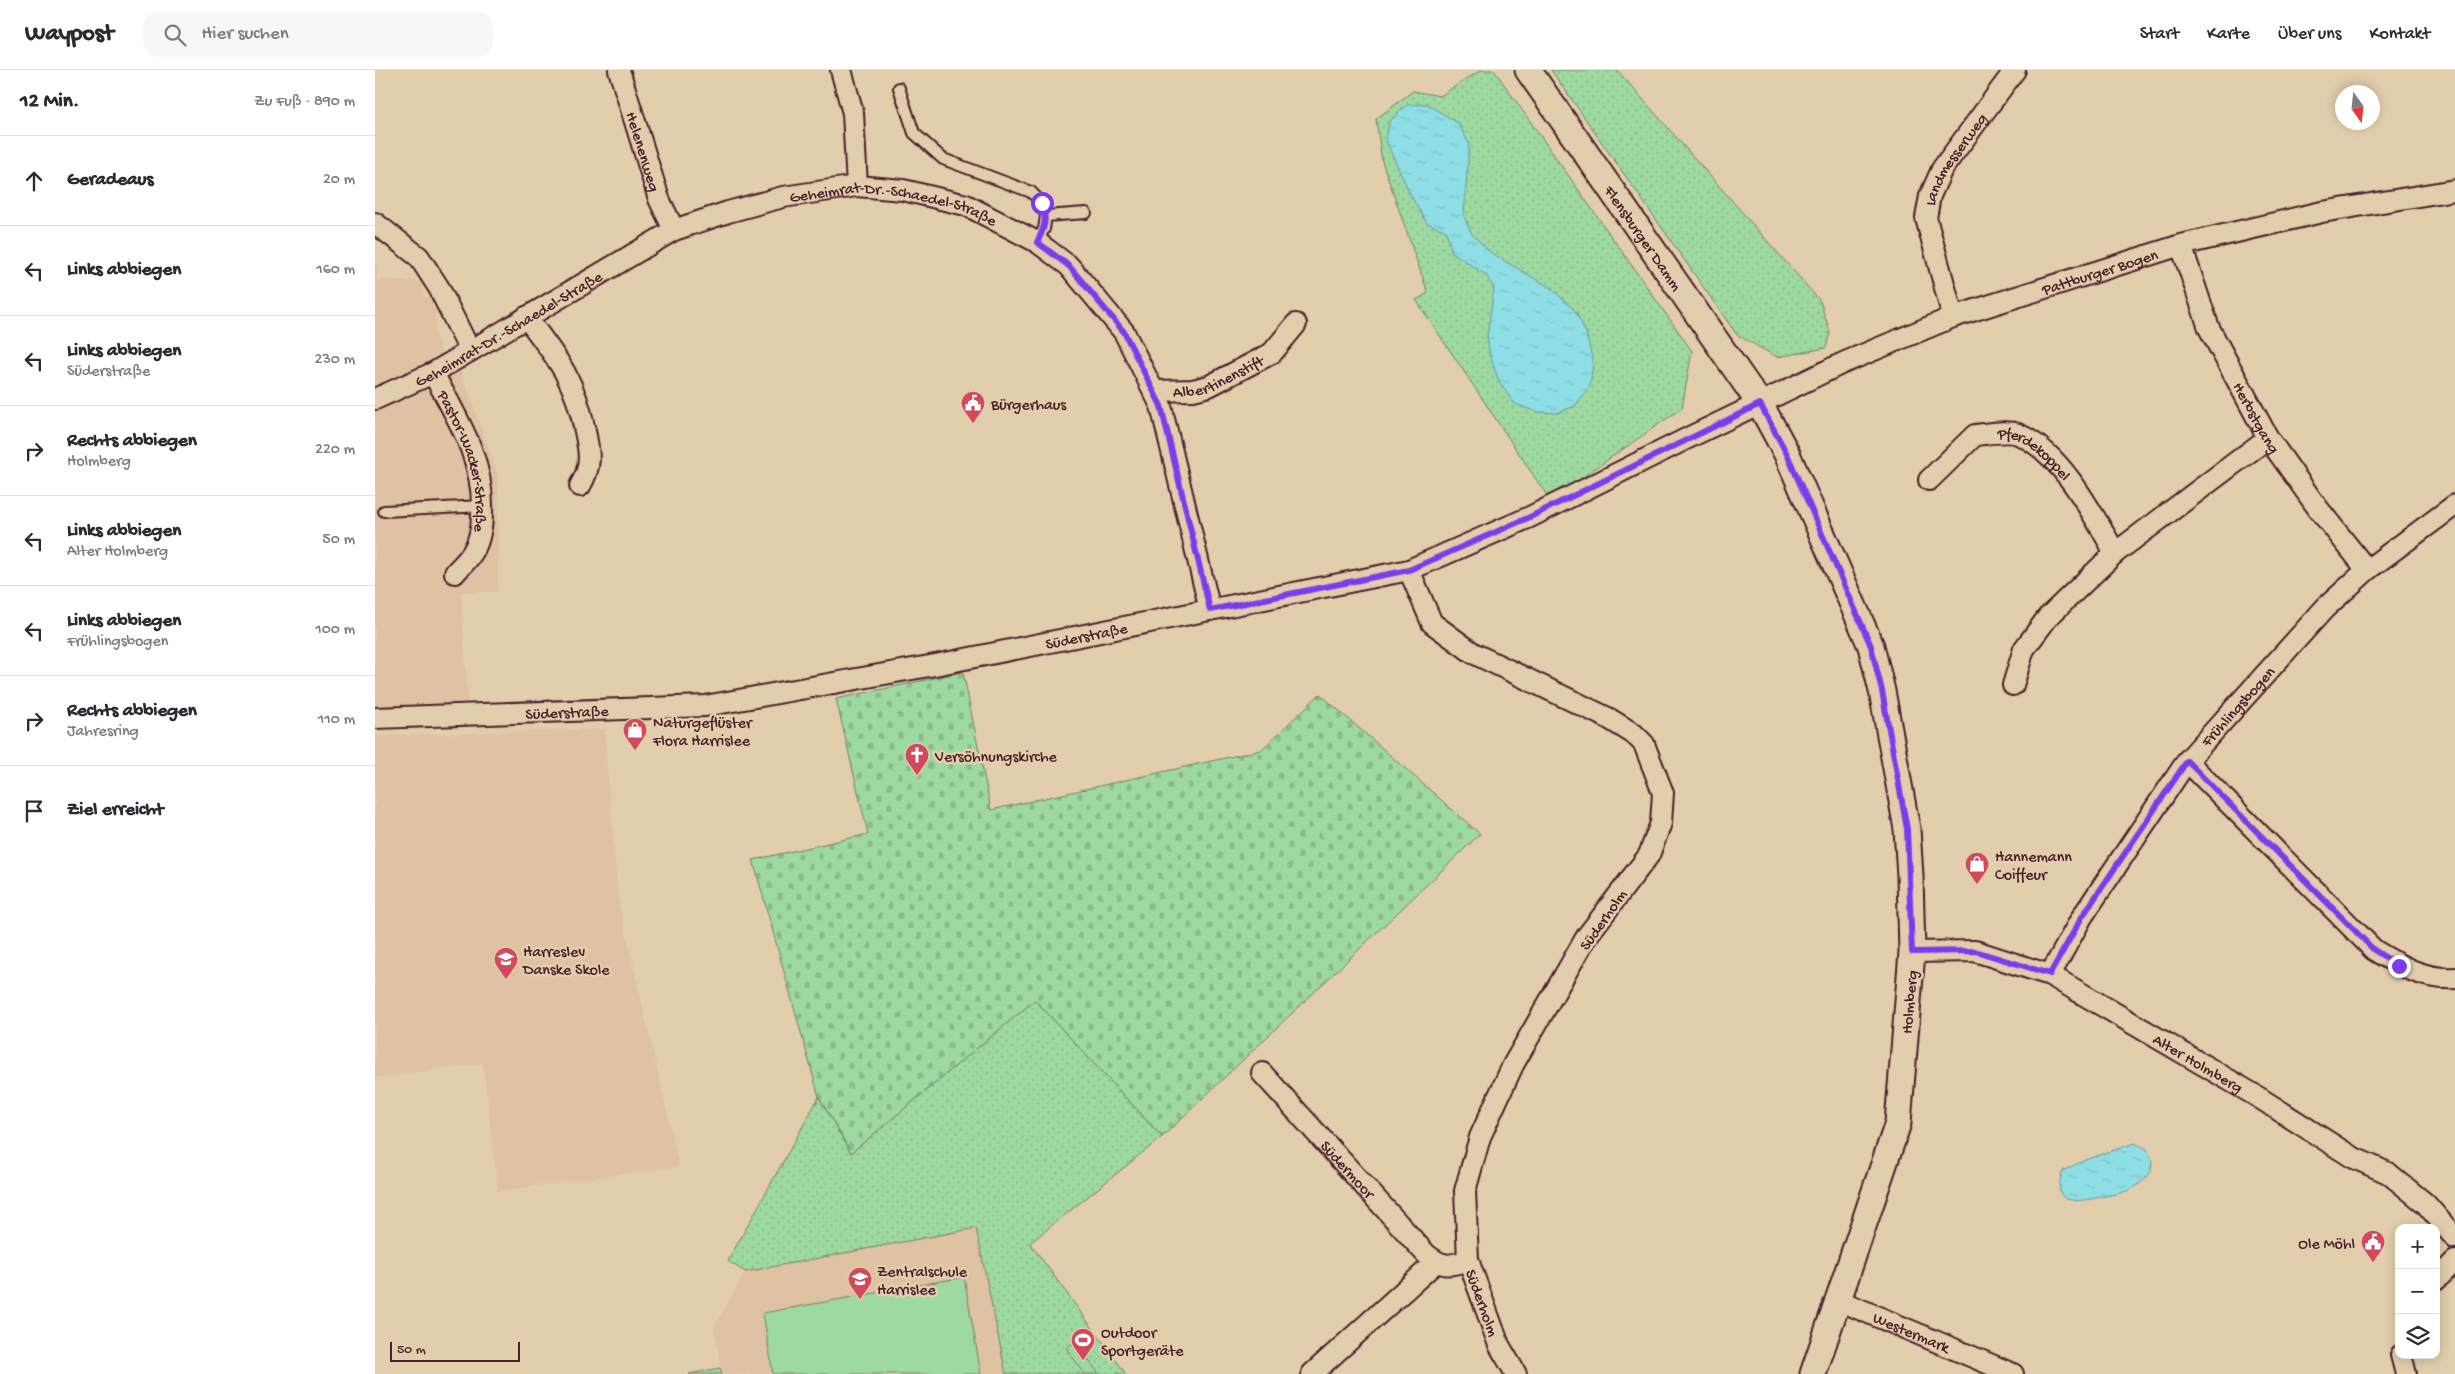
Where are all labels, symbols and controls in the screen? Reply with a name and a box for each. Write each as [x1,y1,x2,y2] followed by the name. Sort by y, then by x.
[143,12,493,57] search box
[25,20,113,49] text: Waypost
[161,21,189,49] icon: search
[201,23,289,46] text: Hier suchen
[2140,24,2179,45] text: Start
[2207,24,2250,45] text: Karte
[2278,24,2341,45] text: Über uns
[2369,24,2430,45] text: Kontakt
[2335,85,2380,130] north arrow
[20,90,79,115] text: 12 Min.
[254,93,355,112] text: Zu Fuß · 890 m
[620,110,662,194] street label: Helenenweg
[1922,111,1993,208] street label: Landmesserweg
[20,167,48,195] icon: ahead
[67,169,153,192] text: Geradeaus
[323,171,355,190] text: 20 m
[788,179,1000,233] street label: Geheimrat-Dr.-Schaedel-Straße
[1598,182,1685,296] street label: Flensburger Damm
[1031,192,1054,215] route start
[2039,247,2161,302] street label: Pattburger Bogen
[20,257,48,285] icon: left
[67,259,181,282] text: Links abbiegen
[316,261,355,280] text: 160 m
[413,268,607,393] street label: Geheimrat-Dr.-Schaedel-Straße
[67,340,181,363] text: Links abbiegen
[20,347,48,375] icon: left
[315,351,355,370] text: 230 m
[1173,352,1269,404] street label: Albertinenstift
[67,363,150,382] text: Süderstraße
[2227,380,2282,459] street label: Herbstgang
[431,387,488,534] street label: Pastor-Wacker-Straße
[960,390,986,424] public building icon: Bürgerhaus
[990,397,1067,416] place label: Bürgerhaus
[1996,426,2073,486] street label: Pferdekoppel
[67,430,197,453] text: Rechts abbiegen
[20,437,48,465] icon: right
[315,441,355,460] text: 220 m
[67,453,131,472] text: Holmberg
[67,520,181,543] text: Links abbiegen
[20,527,48,555] icon: left
[322,531,355,550] text: 50 m
[67,543,168,562] text: Alter Holmberg
[67,610,181,633] text: Links abbiegen
[20,617,48,645] icon: left
[315,621,355,640] text: 100 m
[1044,621,1130,656] street label: Süderstraße
[67,633,168,652] text: Frühlingsbogen
[2198,664,2281,753] street label: Frühlingsbogen
[67,700,197,723] text: Rechts abbiegen
[525,703,610,726] street label: Süderstraße
[20,707,48,735] icon: right
[318,711,355,730] text: 110 m
[652,715,753,752] place label: Naturgeflüster Flora Harrislee
[622,717,648,751] shop icon: Naturgeflüster Flora Harrislee
[67,723,139,742] text: Jahresring
[904,742,930,776] church icon: Versöhnungskirche
[934,749,1058,768] place label: Versöhnungskirche
[20,797,48,825] icon: arrive
[67,799,164,822] text: Ziel erreicht
[1995,849,2072,886] place label: Hannemann Coiffeur
[1964,851,1990,885] shop icon: Hannemann Coiffeur
[1577,886,1633,955] street label: Süderholm
[522,944,610,981] place label: Harreslev Danske Skole
[493,946,519,980] school or university icon: Harreslev Danske Skole
[2388,955,2411,978] route end
[1899,970,1924,1035] street label: Holmberg
[2148,1031,2245,1099] street label: Alter Holmberg
[1315,1138,1378,1205] street label: Südermoor
[2395,1224,2440,1359] map controls
[2395,1224,2440,1269] button: +
[2360,1229,2386,1263] public building icon: Ole Möhl
[2298,1236,2355,1255] place label: Ole Möhl
[877,1264,968,1301] place label: Zentralschule Harrislee
[847,1266,873,1300] school or university icon: Zentralschule Harrislee
[1459,1267,1501,1340] street label: Süderholm
[2395,1269,2440,1314] button: −
[1869,1310,1953,1360] street label: Westermark
[2395,1314,2440,1359] button: layers
[1101,1325,1184,1362] place label: Outdoor Sportgeräte
[1070,1327,1096,1361] sports icon: Outdoor Sportgeräte
[390,1339,520,1362] scale bar
[397,1342,426,1359] text: 50 m

